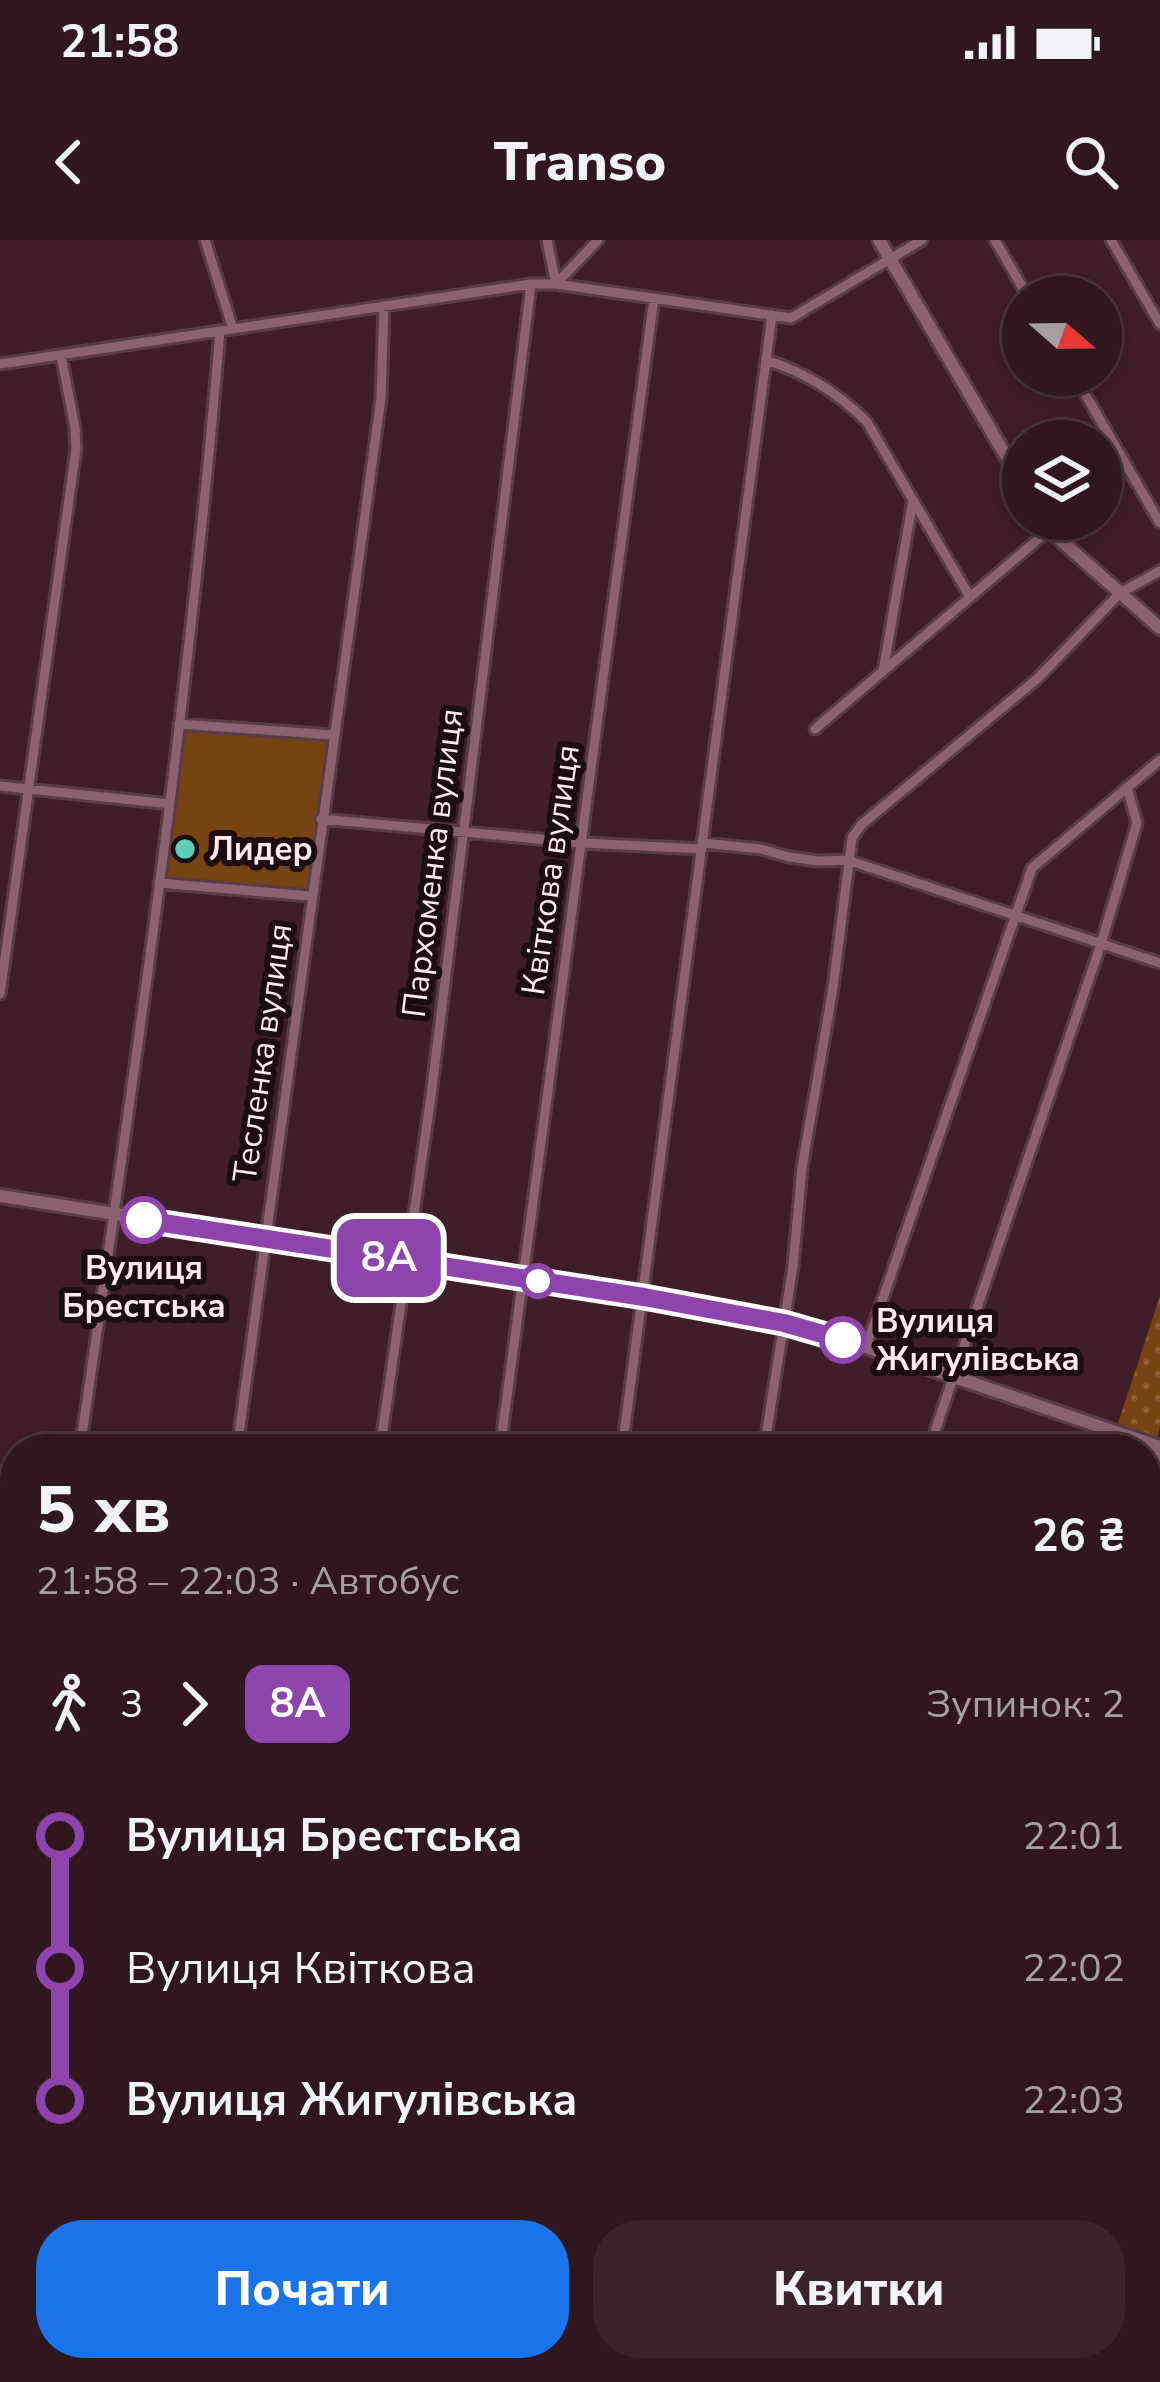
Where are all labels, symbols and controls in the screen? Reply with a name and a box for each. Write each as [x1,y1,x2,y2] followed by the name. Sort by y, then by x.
[60,12,179,73] text: 21:58
[494,125,666,199] text: Transo
[36,129,102,195] icon: back
[1058,129,1124,195] icon: search
[1002,276,1122,396] north arrow
[1002,276,1122,540] map controls
[1002,420,1122,540] button: layers
[392,706,474,1020] street label: Пархоменка вулиця
[511,742,591,998] street label: Квіткова вулиця
[209,827,313,872] place label: Лидер
[172,836,198,862] marker: Лидер
[223,921,303,1185] street label: Тесленка вулиця
[122,1198,166,1242] marker: Вулиця Брестська
[335,1219,443,1297] line badge: 8А
[361,1229,417,1286] text: 8А
[62,1246,226,1329] place label: Вулиця Брестська
[522,1265,554,1297] unlabelled marker
[876,1299,1080,1382] place label: Вулиця Жигулівська
[821,1318,865,1362] marker: Вулиця Жигулівська
[36,1465,170,1555] text: 5 хв
[1032,1506,1125,1567] text: 26 ₴
[36,1555,459,1608] text: 21:58 – 22:03 · Автобус
[36,1671,102,1737] icon: walk
[161,1671,227,1737] icon: forward
[269,1675,326,1732] text: 8А
[120,1678,143,1731] text: 3
[926,1678,1125,1731] text: Зупинок: 2
[126,1806,522,1867] text: Вулиця Брестська
[1023,1810,1125,1863] text: 22:01
[126,1938,476,1999] text: Вулиця Квіткова
[1023,1942,1125,1995] text: 22:02
[126,2070,577,2131] text: Вулиця Жигулівська
[1023,2074,1125,2127] text: 22:03
[36,2220,569,2358] button: Почати
[593,2220,1125,2358] button: Квитки

